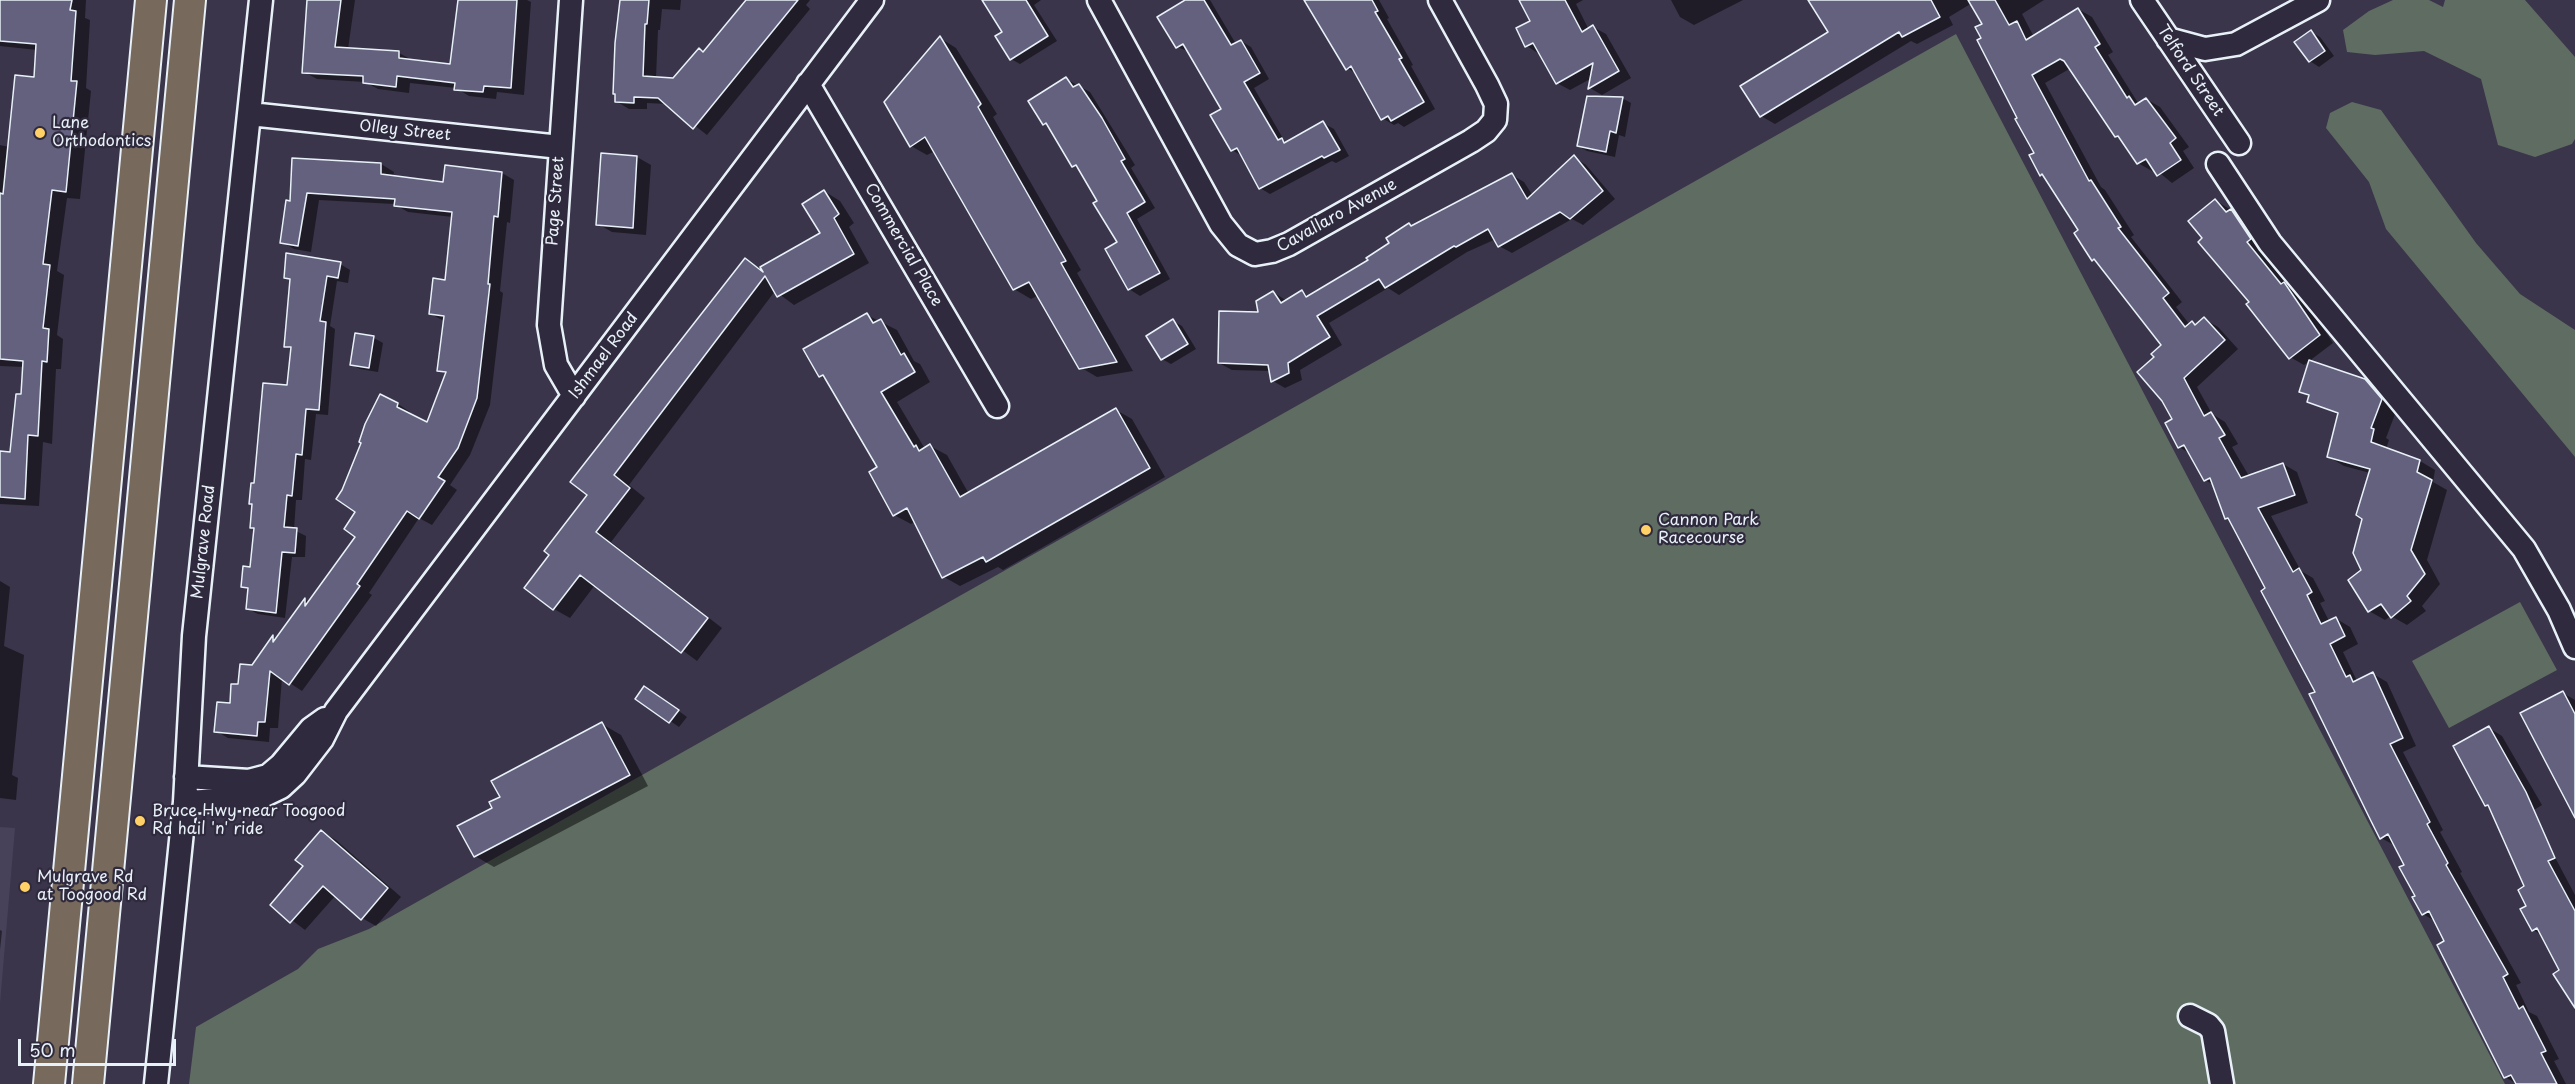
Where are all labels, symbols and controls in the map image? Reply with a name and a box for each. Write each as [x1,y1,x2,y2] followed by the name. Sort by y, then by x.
[2152,22,2228,120] street label: Telford Street
[52,114,151,152] place label: Lane Orthodontics
[358,117,452,145] street label: Olley Street
[33,126,47,140] marker: Lane Orthodontics
[543,156,569,246] street label: Page Street
[1274,175,1400,257] street label: Cavallaro Avenue
[860,180,946,310] street label: Commercial Place
[565,309,643,403] street label: Ishmael Road
[188,484,220,600] street label: Mulgrave Road
[1658,511,1759,549] place label: Cannon Park Racecourse
[1639,523,1653,537] marker: Cannon Park Racecourse
[152,802,345,840] place label: Bruce Hwy near Toogood Rd hail 'n' ride
[133,814,147,828] marker: Bruce Hwy near Toogood Rd hail 'n' ride
[37,868,147,906] place label: Mulgrave Rd at Toogood Rd
[18,880,32,894] marker: Mulgrave Rd at Toogood Rd
[21,1027,178,1065] scale bar
[29,1036,76,1063] text: 50 m

